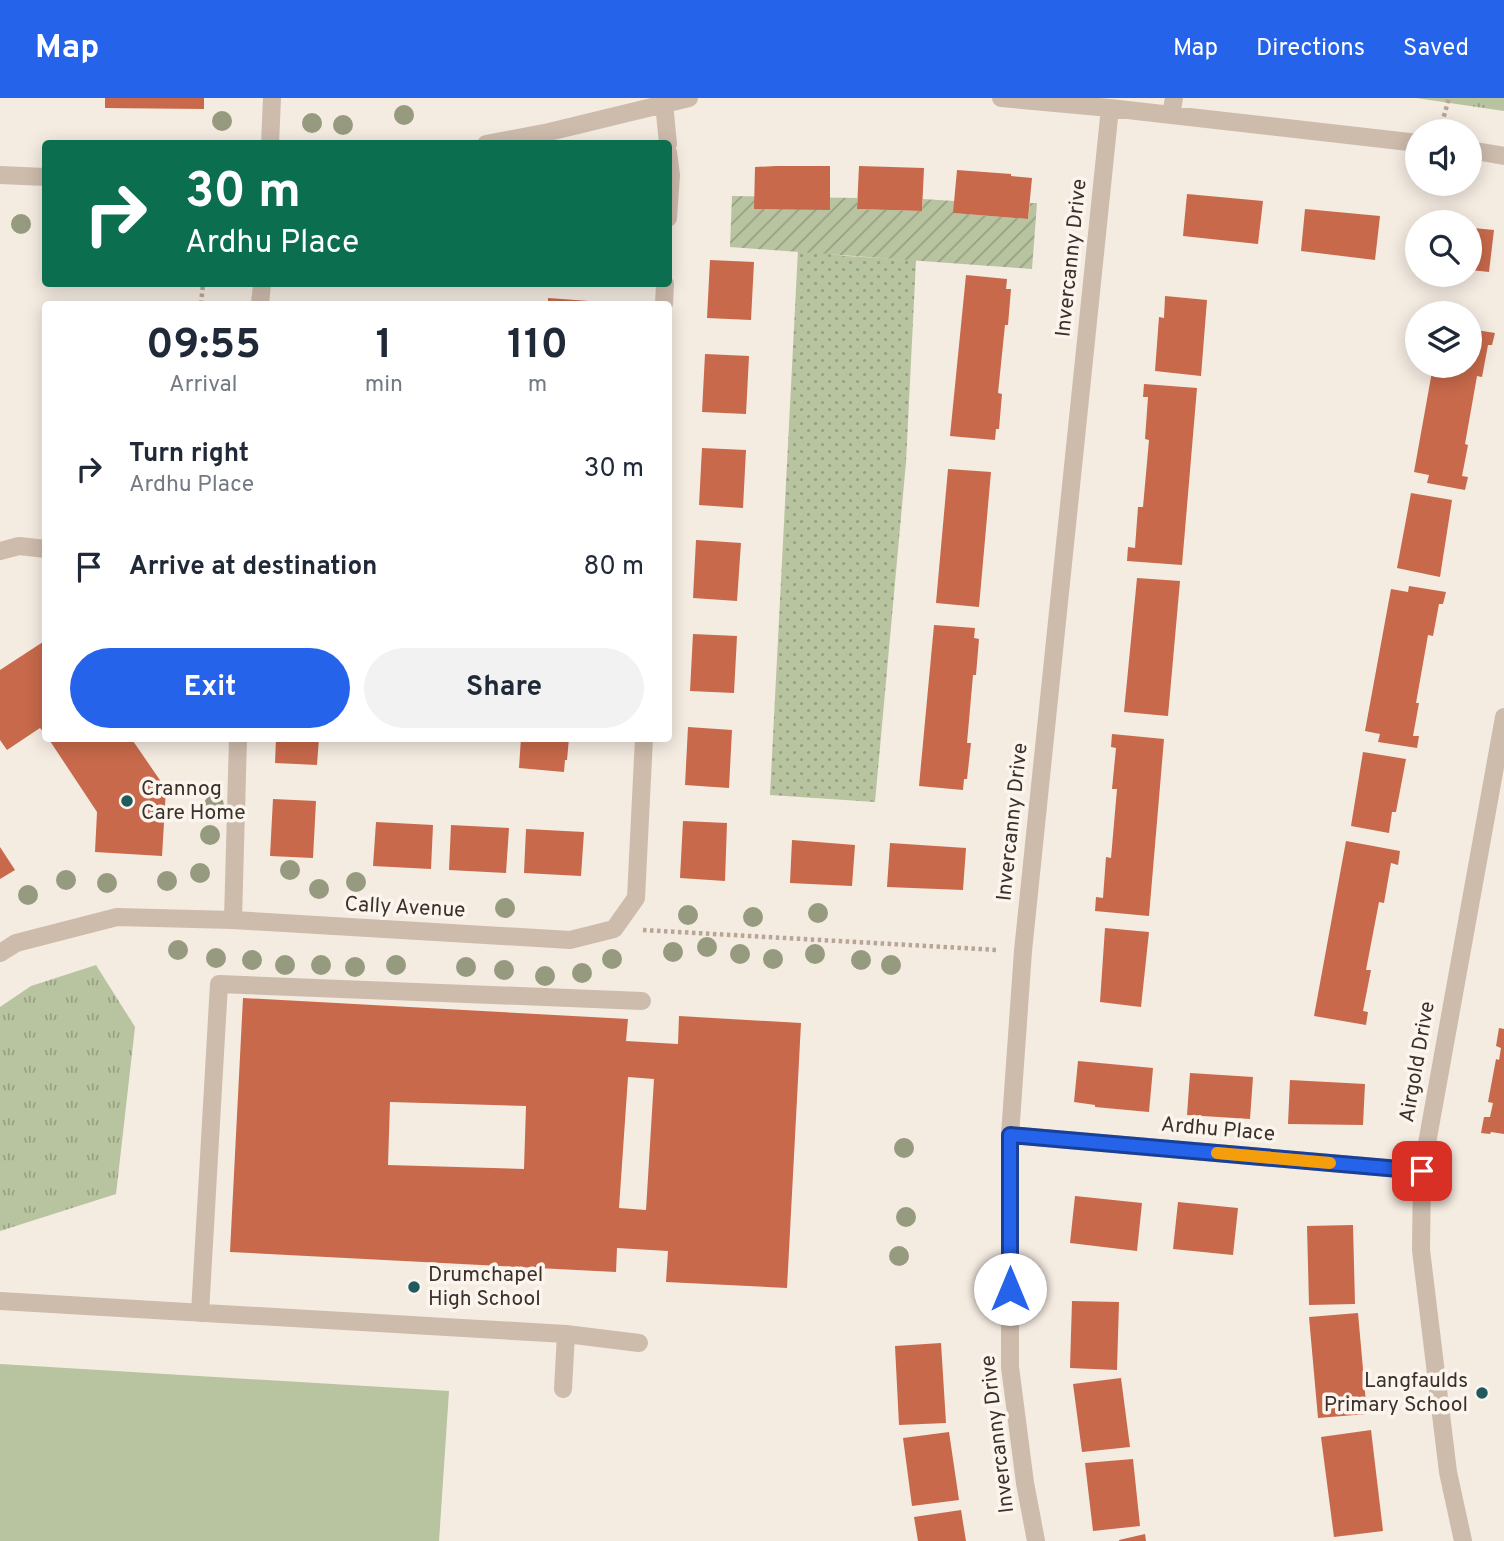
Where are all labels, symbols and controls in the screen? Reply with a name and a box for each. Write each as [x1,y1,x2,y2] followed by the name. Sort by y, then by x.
[35,28,99,70] text: Map
[1173,34,1218,64] text: Map
[1256,34,1365,64] text: Directions
[1403,34,1469,64] text: Saved
[1405,119,1482,378] map controls
[1405,119,1482,196] button: sound
[185,163,301,225] text: 30 m
[70,168,161,259] icon: right
[1050,178,1094,338] street label: Invercanny Drive
[1405,210,1482,287] button: search
[185,224,359,264] text: Ardhu Place
[1405,301,1482,378] button: layers
[146,320,261,373] text: 09:55
[375,320,392,373] text: 1
[507,320,568,373] text: 110
[169,371,238,400] text: Arrival
[365,371,403,400] text: min
[528,371,547,400] text: m
[129,438,249,471] text: Turn right
[70,450,108,488] icon: right
[584,453,644,486] text: 30 m
[129,471,254,500] text: Ardhu Place
[70,548,108,586] icon: arrive
[129,551,377,584] text: Arrive at destination
[584,551,644,584] text: 80 m
[70,648,350,728] button: Exit
[364,648,644,728] button: Share
[991,742,1035,902] street label: Invercanny Drive
[141,776,246,827] place label: Crannog Care Home
[119,793,135,809] marker: Crannog Care Home
[344,891,466,925] street label: Cally Avenue
[1394,999,1442,1125] street label: Airgold Drive
[1160,1112,1276,1148] street label: Ardhu Place
[1392,1141,1452,1201] pin
[1403,1152,1441,1190] icon: arrive
[973,1252,1047,1326] position arrow
[428,1262,543,1313] place label: Drumchapel High School
[406,1279,422,1295] marker: Drumchapel High School
[975,1354,1021,1514] street label: Invercanny Drive
[1324,1368,1468,1419] place label: Langfaulds Primary School
[1474,1385,1490,1401] marker: Langfaulds Primary School

